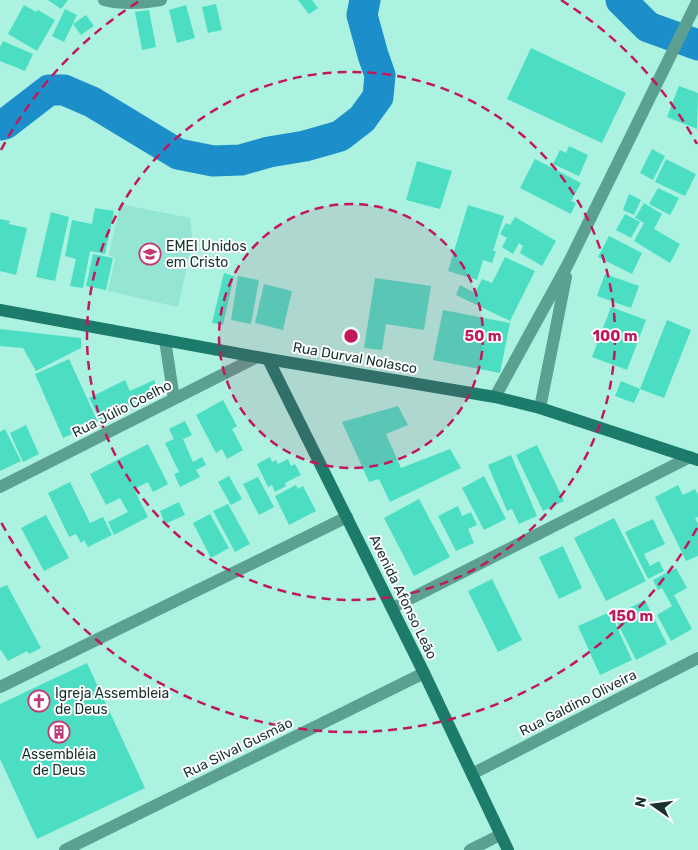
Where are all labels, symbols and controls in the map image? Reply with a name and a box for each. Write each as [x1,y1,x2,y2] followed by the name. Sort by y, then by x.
[166,238,247,271] place label: EMEI Unidos em Cristo
[138,242,162,266] school or university icon: EMEI Unidos em Cristo
[342,327,360,345] centre of rings
[465,327,501,345] text: 50 m
[593,327,637,345] text: 100 m
[291,339,419,377] street label: Rua Durval Nolasco
[69,377,175,441] street label: Rua Júlio Coelho
[366,532,440,662] street label: Avenida Afonso Leão
[609,607,653,625] text: 150 m
[517,666,639,740] street label: Rua Galdino Oliveira
[55,685,169,718] place label: Igreja Assembleia de Deus
[27,689,51,713] church icon: Igreja Assembleia de Deus
[181,714,295,782] street label: Rua Silval Gusmão
[47,720,71,744] building icon: Assembléia de Deus
[22,746,96,779] place label: Assembléia de Deus
[628,780,678,830] north arrow
[631,795,650,809] text: N

